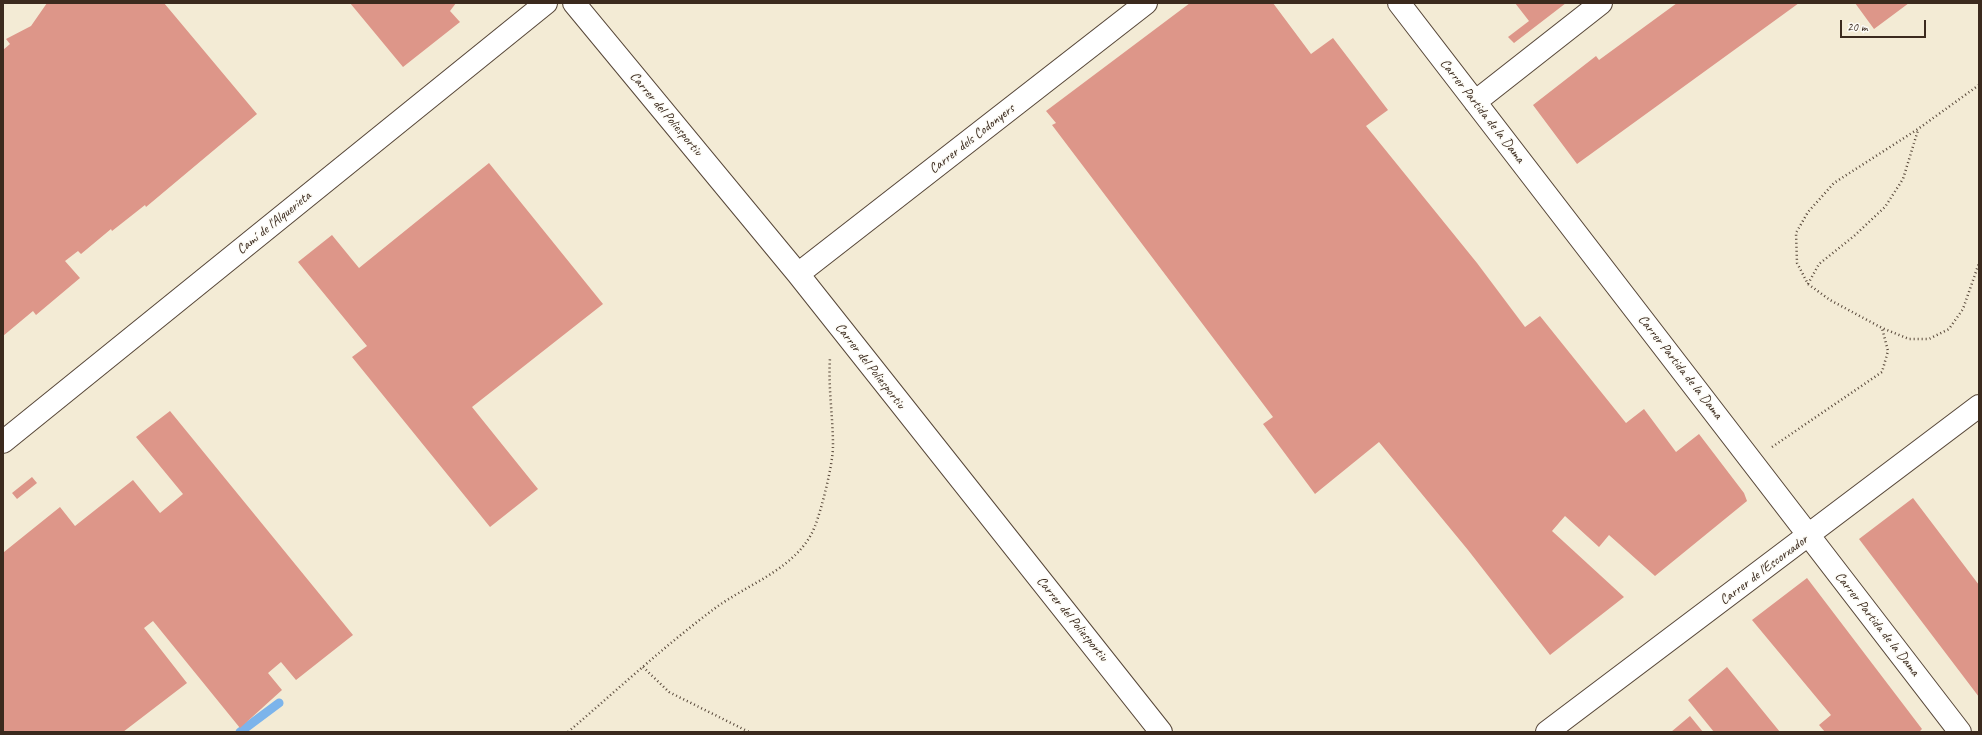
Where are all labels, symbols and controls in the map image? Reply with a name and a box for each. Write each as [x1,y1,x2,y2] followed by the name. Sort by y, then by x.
[1842,12,1928,38] scale bar
[1847,19,1867,35] text: 20 m
[1436,55,1528,167] street label: Carrer Partida de la Dama
[626,69,706,159] street label: Carrer del Poliesportiu
[926,100,1018,178] street label: Carrer dels Codonyers
[233,188,315,258] street label: Camí de l'Alquerieta
[1634,311,1726,423] street label: Carrer Partida de la Dama
[831,320,909,412] street label: Carrer del Poliesportiu
[1717,531,1811,609] street label: Carrer de l'Escorxador
[1831,568,1923,680] street label: Carrer Partida de la Dama
[1033,573,1111,665] street label: Carrer del Poliesportiu

